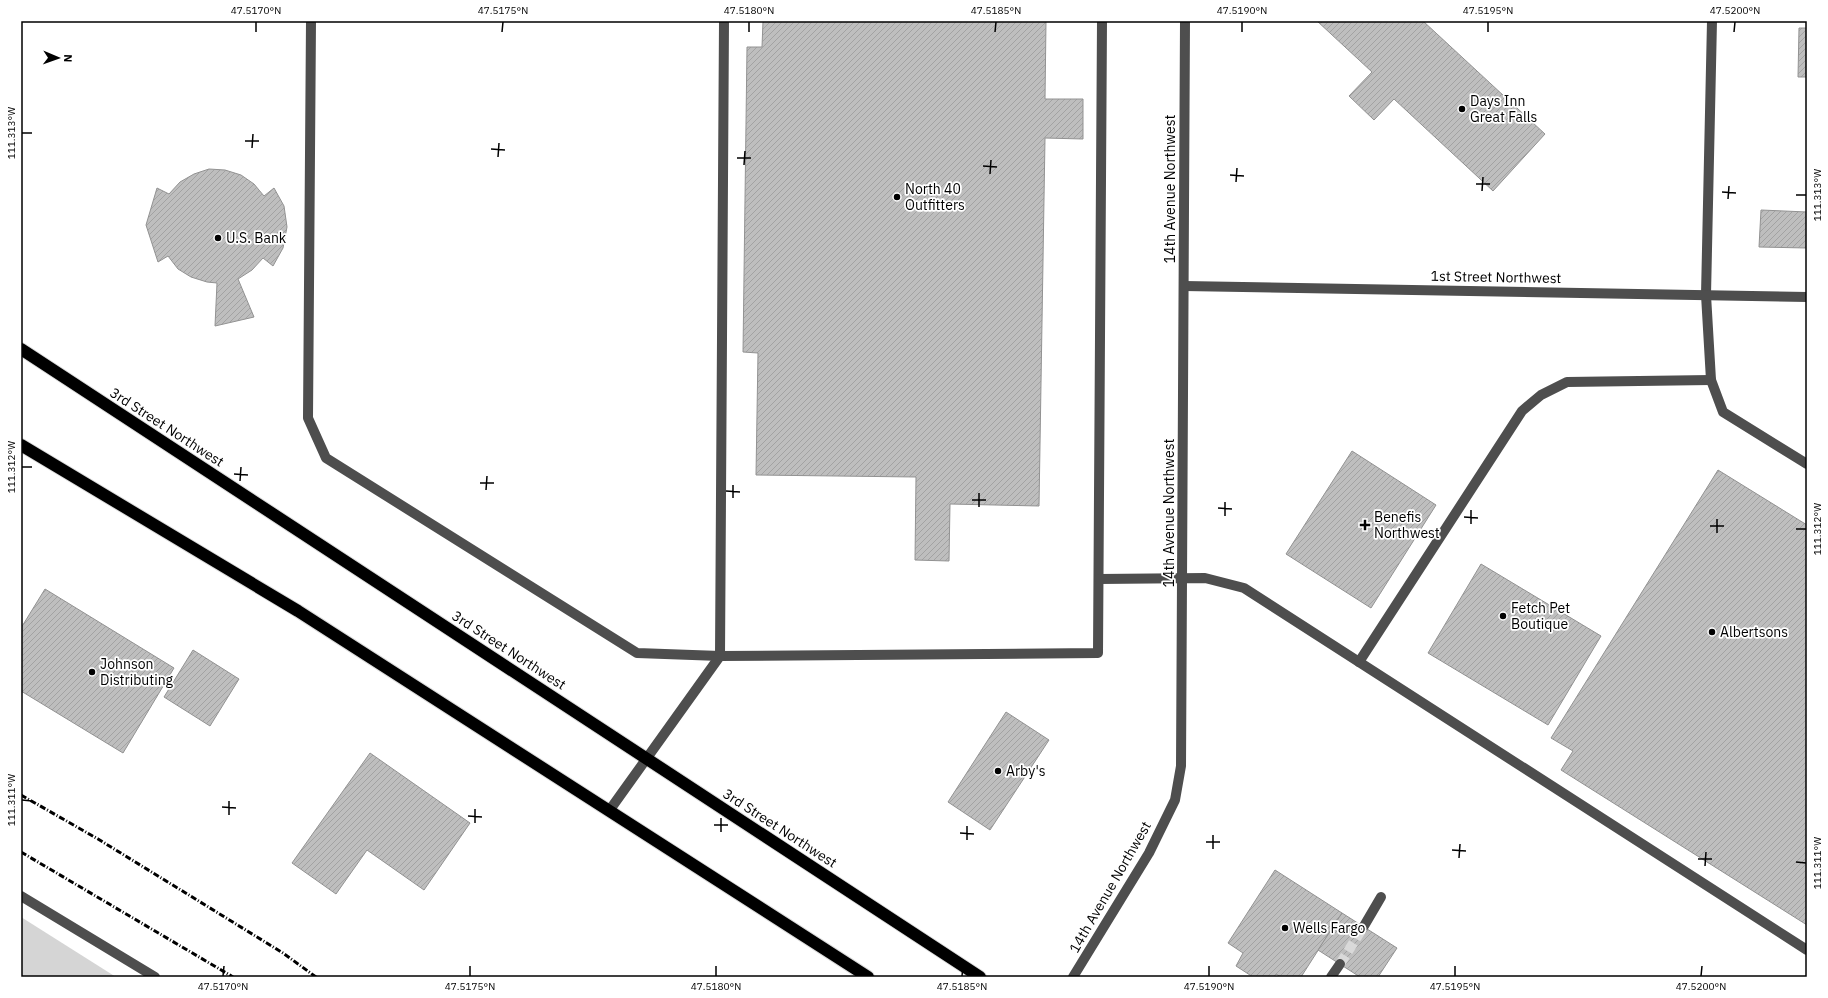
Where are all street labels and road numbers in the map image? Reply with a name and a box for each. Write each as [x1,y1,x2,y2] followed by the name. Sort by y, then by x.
[1161,115,1179,263] street label: 14th Avenue Northwest
[1430,267,1562,287] street label: 1st Street Northwest
[107,383,227,471] street label: 3rd Street Northwest
[1160,439,1178,587] street label: 14th Avenue Northwest
[449,606,569,694] street label: 3rd Street Northwest
[720,784,840,872] street label: 3rd Street Northwest
[1065,818,1155,956] street label: 14th Avenue Northwest

